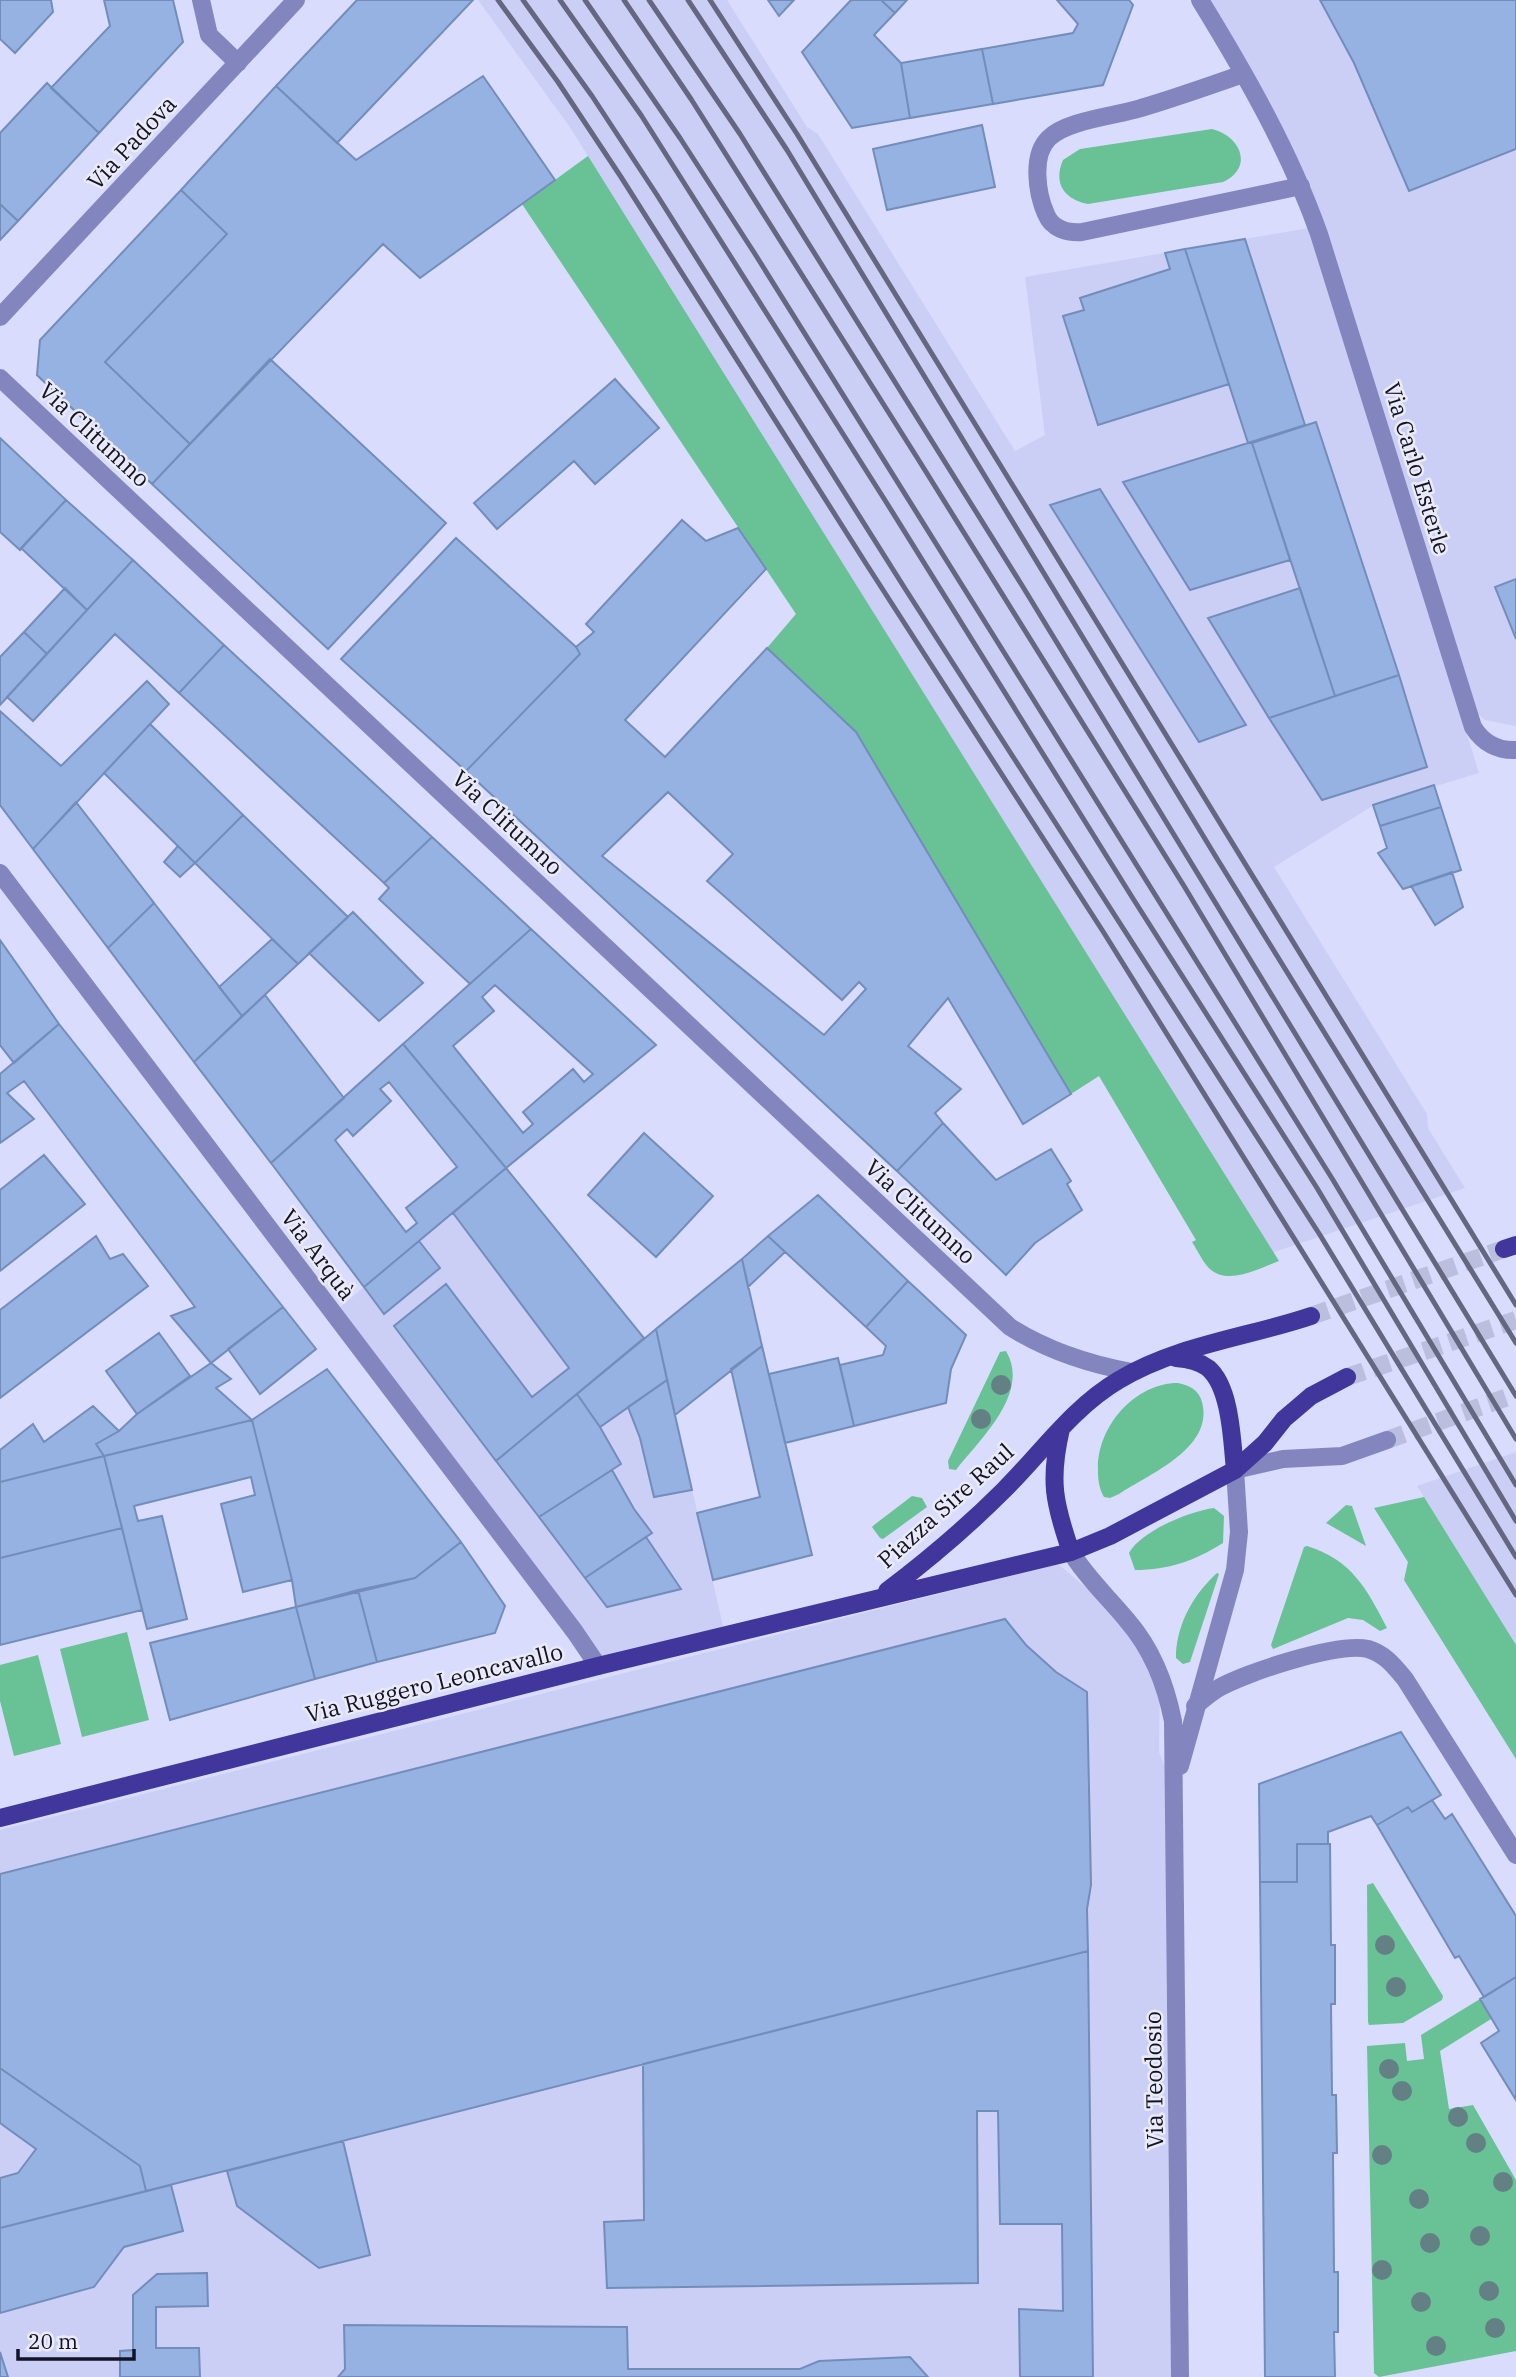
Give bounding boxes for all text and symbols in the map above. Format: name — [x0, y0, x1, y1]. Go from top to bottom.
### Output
street label: Via Padova — [80, 89, 182, 195]
street label: Via Clitumno — [33, 375, 157, 493]
street label: Via Carlo Esterle — [1378, 378, 1458, 558]
street label: Via Clitumno — [446, 763, 570, 881]
street label: Via Clitumno — [859, 1152, 983, 1270]
street label: Via Arquà — [275, 1202, 363, 1306]
street label: Piazza Sire Raul — [871, 1436, 1019, 1574]
street label: Via Ruggero Leoncavallo — [302, 1635, 566, 1729]
street label: Via Teodosio — [1137, 2011, 1169, 2149]
scale bar — [18, 2318, 133, 2362]
text: 20 m — [28, 2327, 78, 2355]

